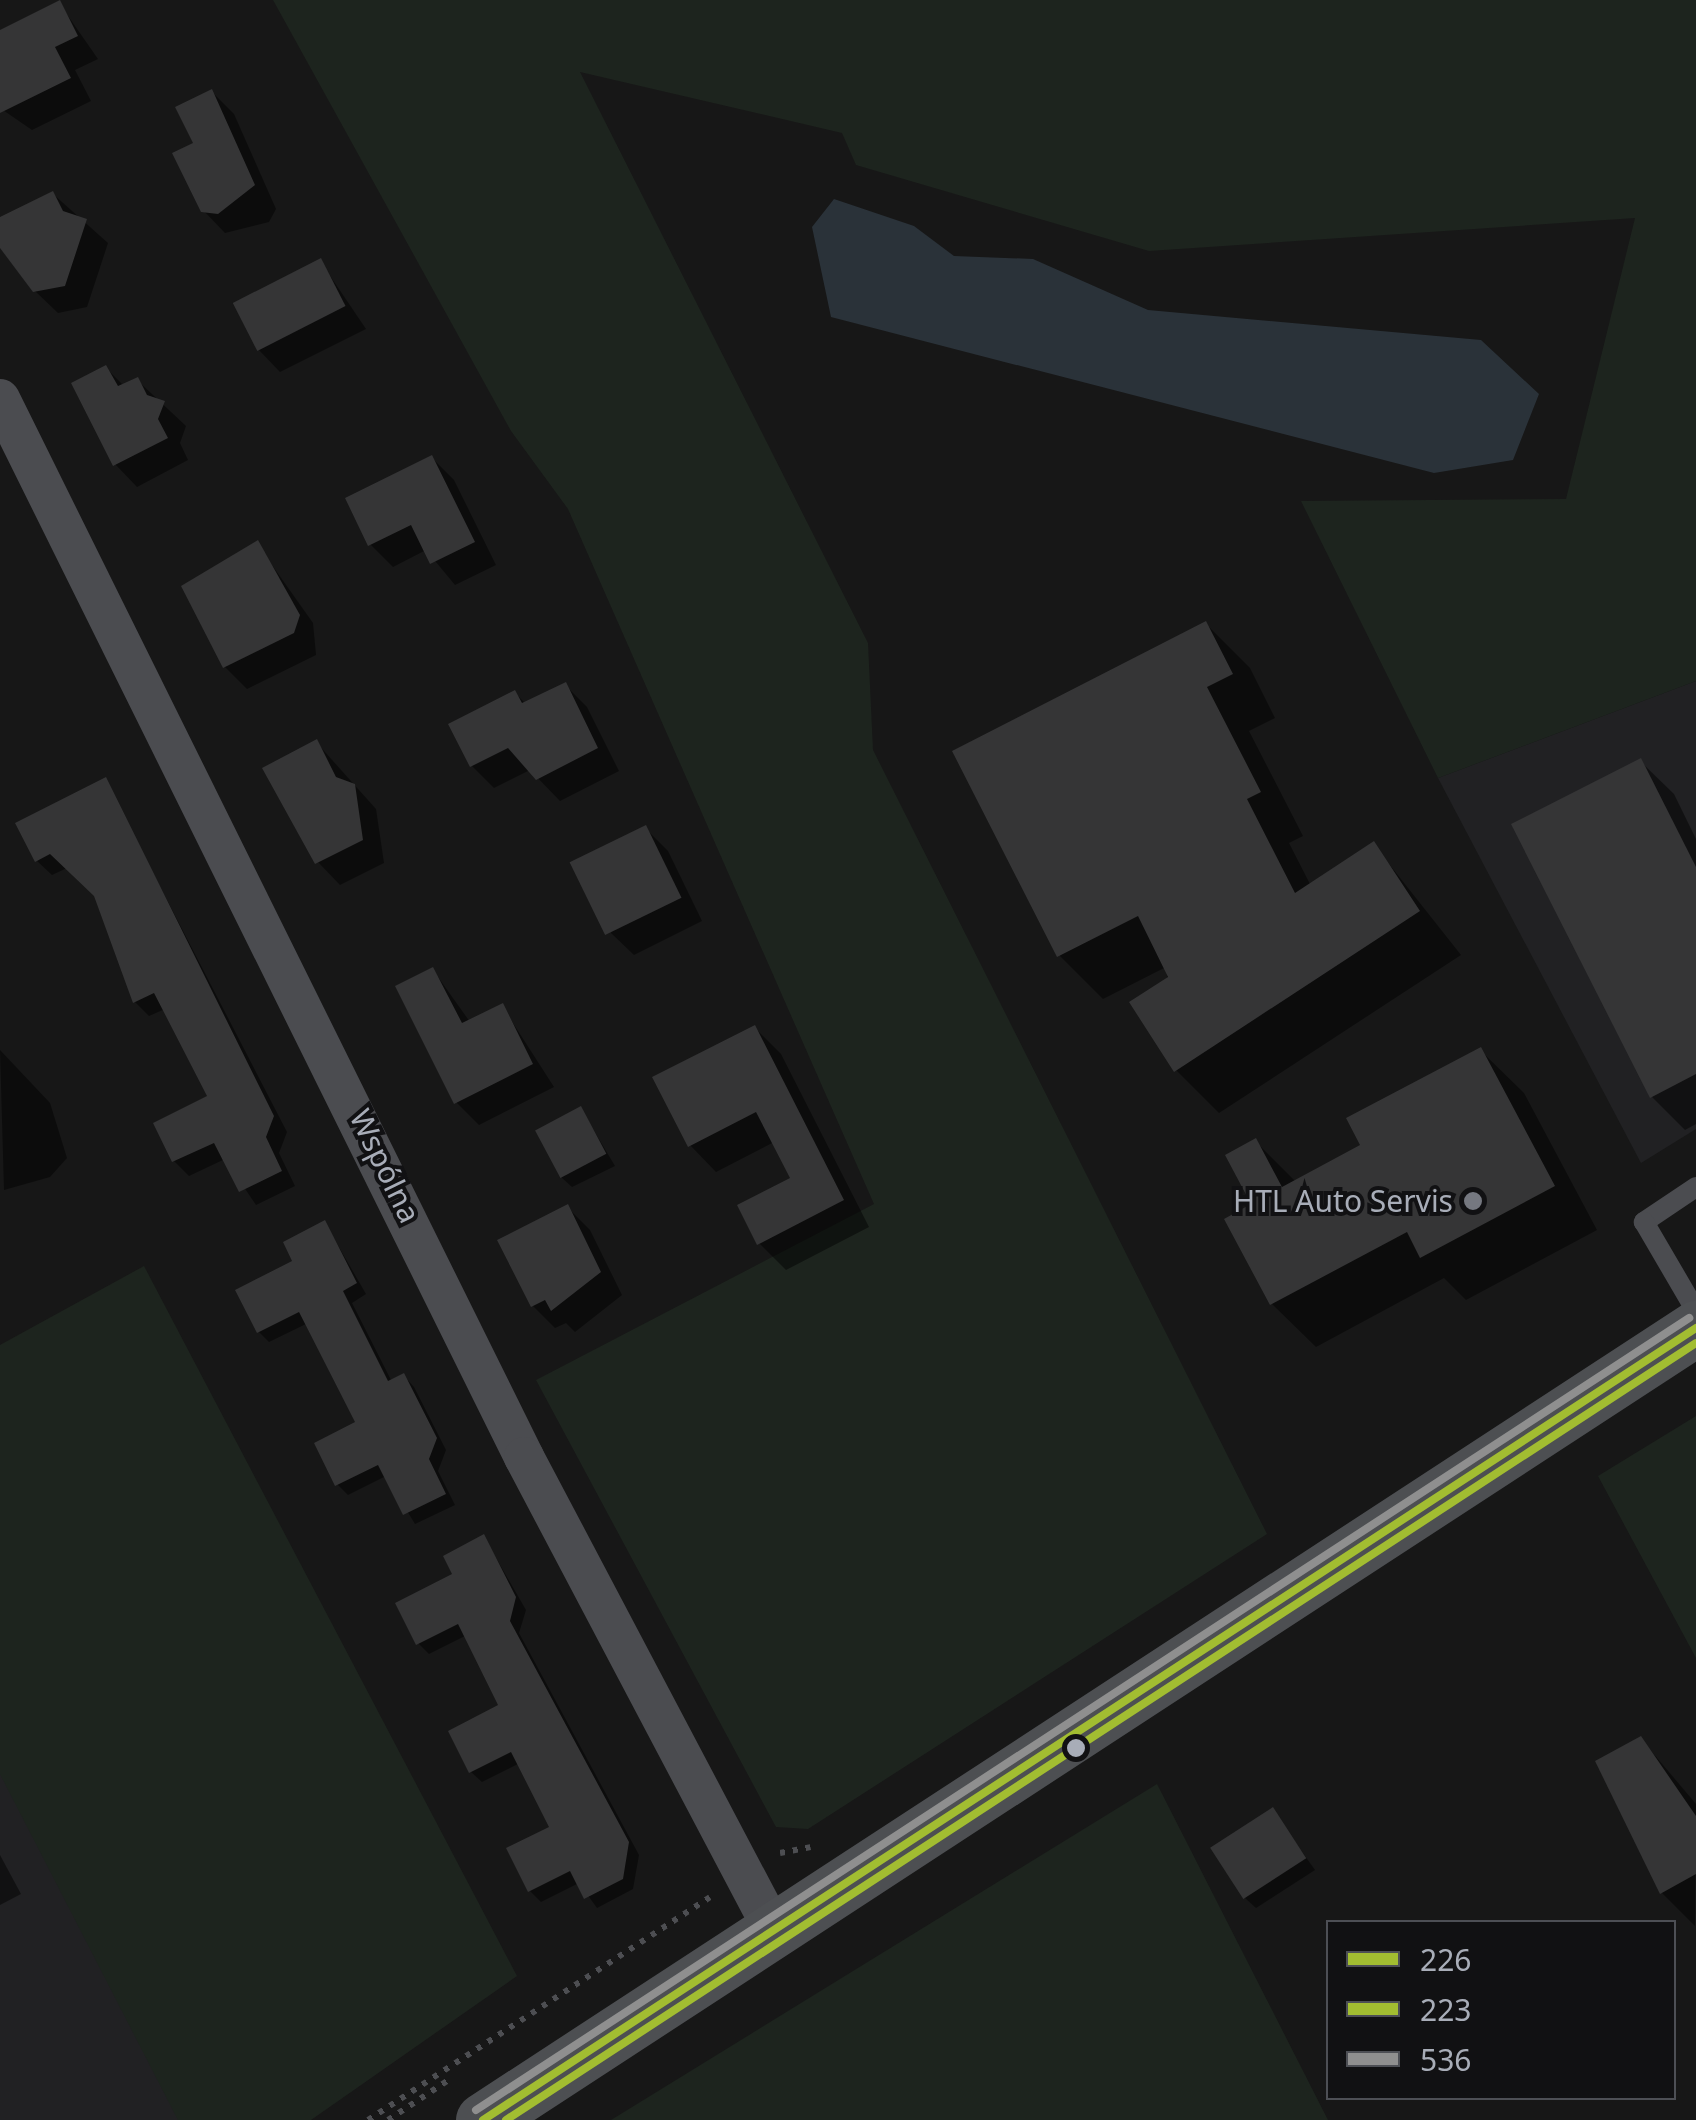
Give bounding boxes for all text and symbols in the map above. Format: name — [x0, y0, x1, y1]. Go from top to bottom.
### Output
street label: Wspólna — [342, 1103, 428, 1229]
place label: HTL Auto Servis — [1233, 1183, 1453, 1219]
marker: HTL Auto Servis — [1462, 1190, 1484, 1212]
unlabelled marker — [1066, 1738, 1086, 1758]
legend — [1326, 1920, 1676, 2100]
text: 226 — [1420, 1939, 1471, 1980]
text: 223 — [1420, 1989, 1471, 2030]
text: 536 — [1420, 2039, 1471, 2080]

